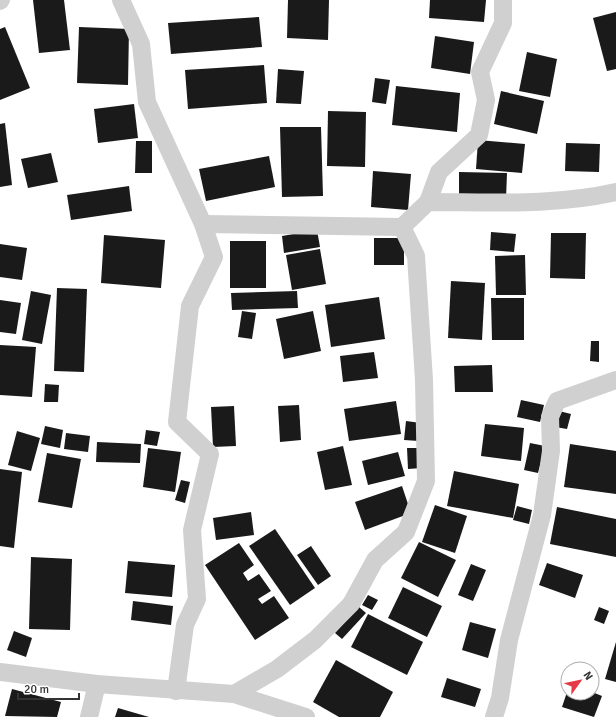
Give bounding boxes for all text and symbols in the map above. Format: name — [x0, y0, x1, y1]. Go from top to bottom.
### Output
north arrow — [560, 661, 600, 701]
text: N — [580, 669, 596, 683]
scale bar — [18, 675, 79, 701]
text: 20 m — [24, 682, 49, 697]

